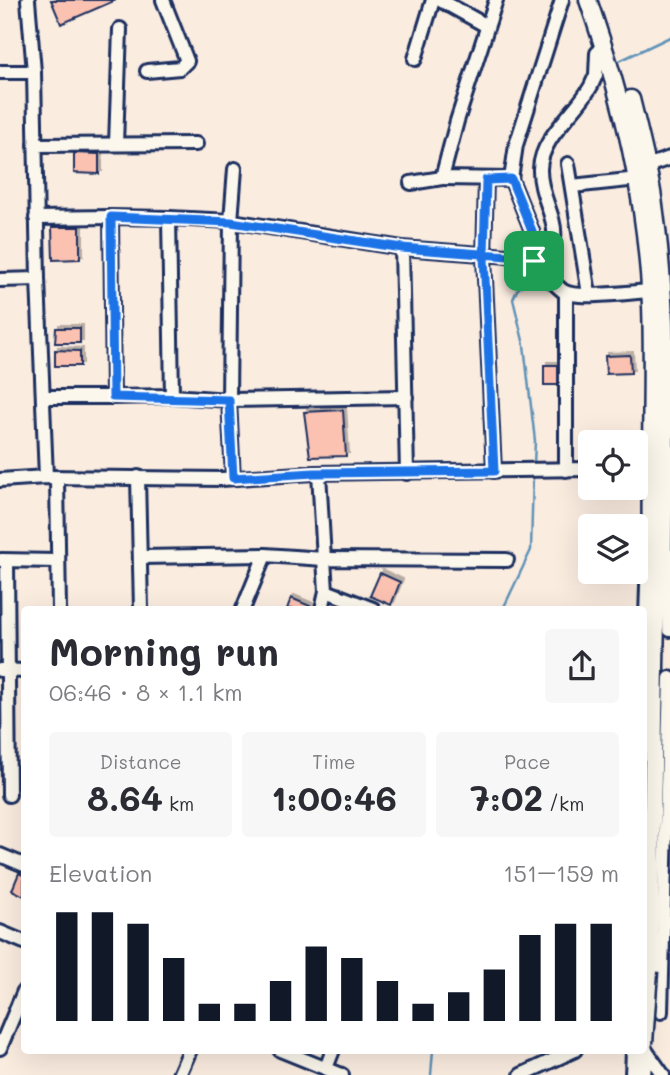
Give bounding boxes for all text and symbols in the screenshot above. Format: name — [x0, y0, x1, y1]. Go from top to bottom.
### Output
pin — [504, 231, 564, 291]
icon: arrive — [515, 242, 553, 280]
map controls — [578, 430, 648, 584]
button: locate — [578, 430, 648, 500]
button: layers — [578, 514, 648, 584]
text: Morning run — [49, 626, 279, 676]
button: share — [545, 629, 619, 703]
text: 06:46 · 8 × 1.1 km — [49, 677, 243, 707]
text: Distance — [100, 749, 182, 774]
text: Time — [312, 749, 356, 774]
text: Pace — [504, 749, 551, 774]
text: 8.64 — [87, 774, 163, 820]
text: 1:00:46 — [271, 774, 397, 820]
text: 7:02 — [470, 774, 543, 820]
text: km — [163, 791, 194, 816]
text: /km — [543, 791, 584, 816]
text: Elevation — [49, 858, 152, 888]
text: 151–159 m — [503, 858, 619, 888]

